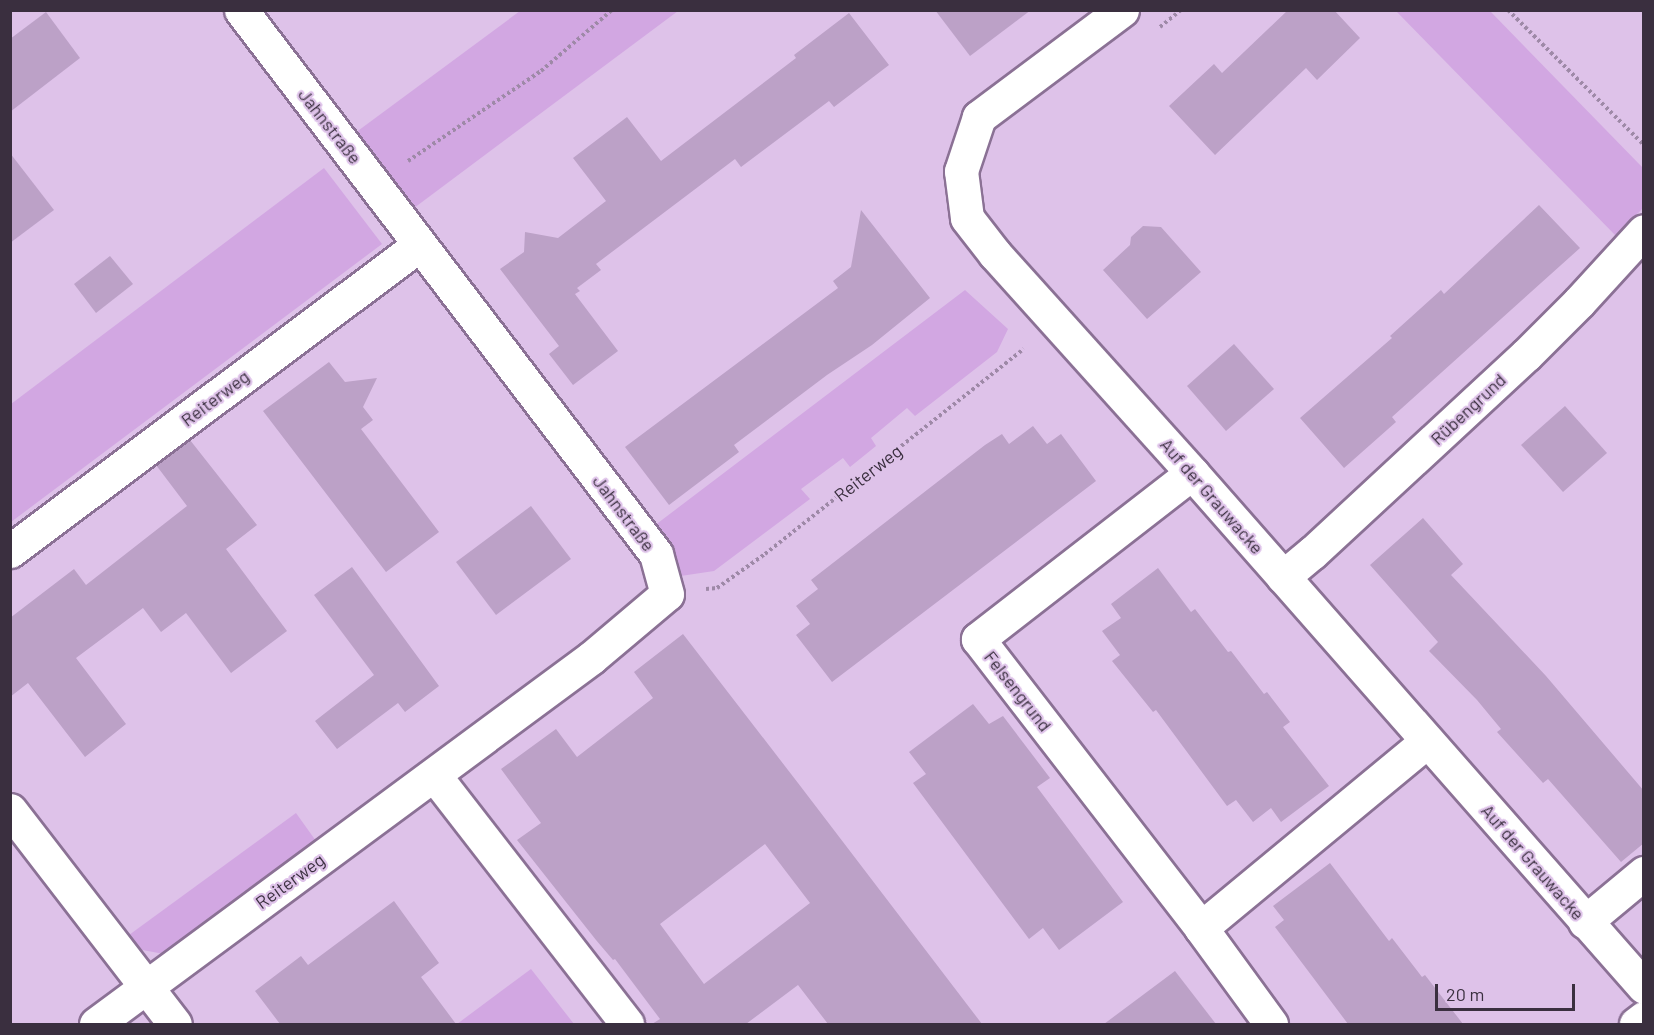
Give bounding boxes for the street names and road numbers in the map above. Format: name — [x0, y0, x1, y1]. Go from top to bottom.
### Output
street label: Jahnstraße — [294, 84, 366, 168]
street label: Reiterweg — [177, 365, 253, 431]
street label: Rübengrund — [1426, 369, 1510, 449]
street label: Auf der Grauwacke — [1156, 434, 1268, 558]
street label: Reiterweg — [830, 440, 906, 506]
street label: Jahnstraße — [588, 471, 660, 555]
street label: Felsengrund — [980, 646, 1056, 736]
street label: Auf der Grauwacke — [1477, 800, 1589, 924]
street label: Reiterweg — [251, 849, 329, 913]

